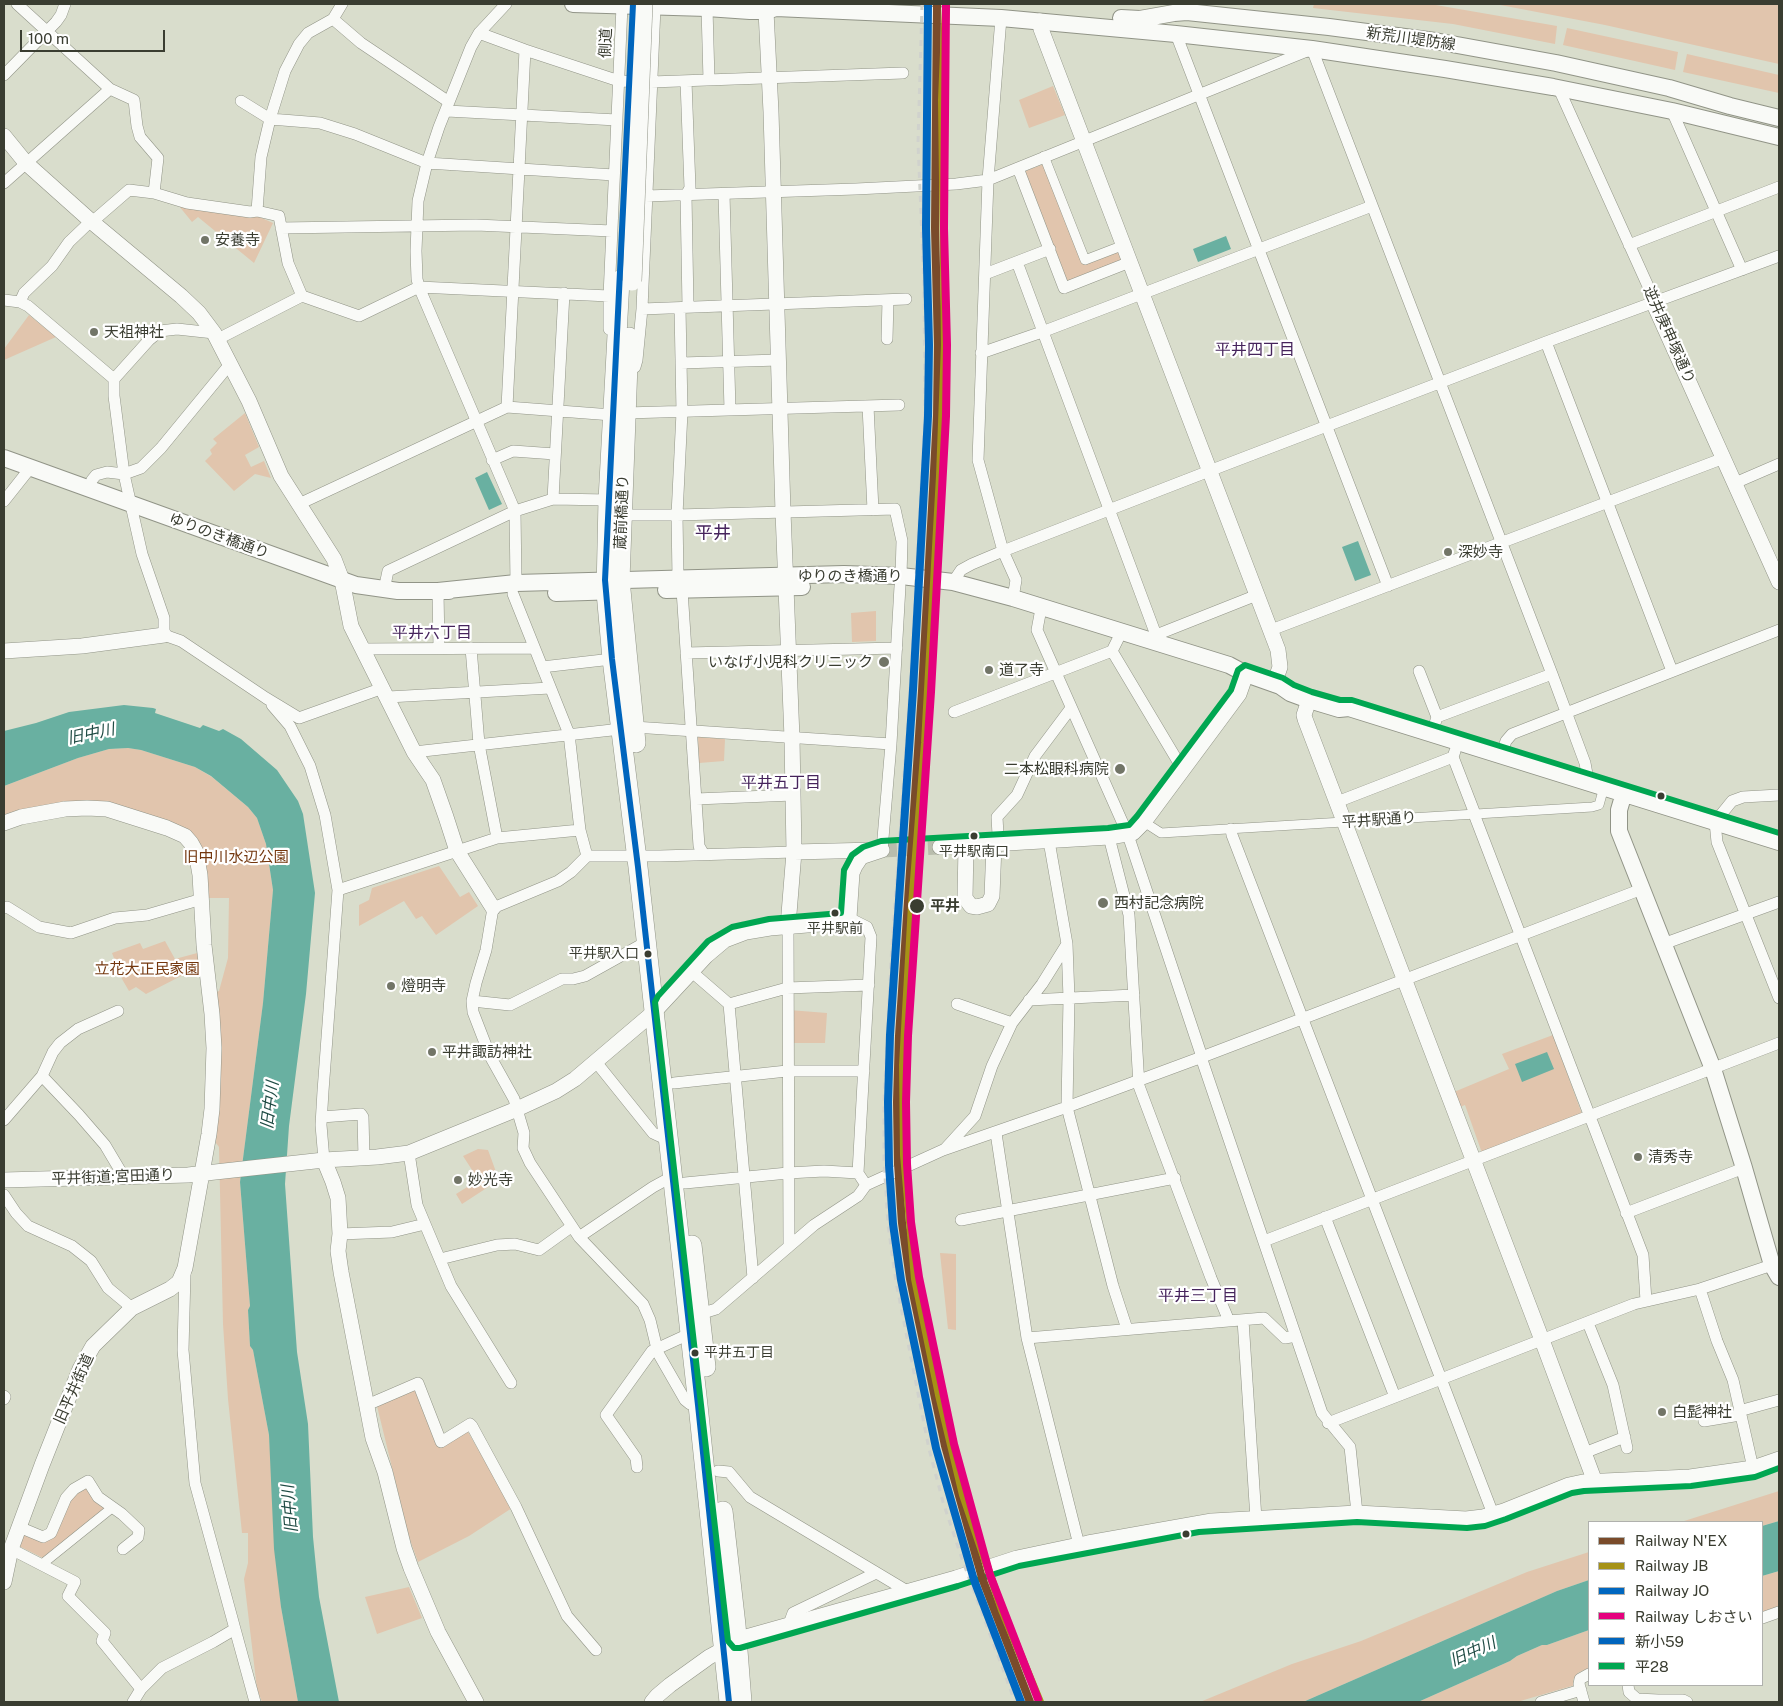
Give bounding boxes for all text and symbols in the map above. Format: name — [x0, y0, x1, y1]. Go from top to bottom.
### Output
scale bar — [22, 20, 168, 52]
street label: 新荒川堤防線 — [1365, 24, 1457, 54]
street label: 側道 — [596, 28, 616, 58]
text: 100 m — [28, 30, 69, 47]
place label: 安養寺 — [215, 231, 260, 249]
marker: 安養寺 — [199, 234, 211, 246]
street label: 逆井庚申塚通り — [1639, 283, 1699, 387]
place label: 天祖神社 — [104, 323, 164, 341]
marker: 天祖神社 — [88, 326, 100, 338]
district label: 平井四丁目 — [1215, 340, 1295, 360]
street label: 蔵前橋通り — [612, 474, 632, 550]
street label: ゆりのき橋通り — [167, 510, 271, 562]
district label: 平井 — [695, 522, 731, 544]
place label: 深妙寺 — [1458, 543, 1503, 561]
marker: 深妙寺 — [1442, 546, 1454, 558]
street label: ゆりのき橋通り — [798, 567, 902, 585]
district label: 平井六丁目 — [392, 623, 472, 643]
place label: いなげ小児科クリニック — [708, 653, 873, 671]
marker: いなげ小児科クリニック — [877, 655, 891, 669]
place label: 道了寺 — [999, 661, 1044, 679]
marker: 道了寺 — [983, 664, 995, 676]
water label: 旧中川 — [66, 720, 116, 748]
place label: 二本松眼科病院 — [1004, 760, 1109, 778]
marker: 二本松眼科病院 — [1113, 762, 1127, 776]
district label: 平井五丁目 — [741, 773, 821, 793]
unlabelled marker — [1656, 791, 1666, 801]
street label: 平井駅通り — [1341, 808, 1417, 832]
marker: 平井駅南口 — [969, 831, 979, 841]
place label: 平井駅南口 — [939, 844, 1009, 860]
park label: 旧中川水辺公園 — [184, 848, 288, 866]
place label: 西村記念病院 — [1114, 894, 1204, 912]
marker: 西村記念病院 — [1096, 896, 1110, 910]
marker: 平井 — [908, 897, 926, 915]
place label: 平井 — [930, 897, 960, 915]
marker: 平井駅前 — [830, 908, 840, 918]
place label: 平井駅前 — [807, 921, 863, 937]
place label: 平井駅入口 — [569, 946, 639, 962]
marker: 平井駅入口 — [643, 949, 653, 959]
park label: 立花大正民家園 — [95, 960, 199, 978]
place label: 燈明寺 — [401, 977, 446, 995]
marker: 燈明寺 — [385, 980, 397, 992]
place label: 平井諏訪神社 — [442, 1043, 532, 1061]
marker: 平井諏訪神社 — [426, 1046, 438, 1058]
water label: 旧中川 — [258, 1080, 282, 1130]
place label: 清秀寺 — [1648, 1148, 1693, 1166]
marker: 清秀寺 — [1632, 1151, 1644, 1163]
street label: 平井街道;宮田通り — [51, 1166, 175, 1188]
place label: 妙光寺 — [468, 1171, 513, 1189]
marker: 妙光寺 — [452, 1174, 464, 1186]
district label: 平井三丁目 — [1158, 1286, 1238, 1306]
place label: 平井五丁目 — [704, 1345, 774, 1361]
marker: 平井五丁目 — [690, 1348, 700, 1358]
street label: 旧平井街道 — [51, 1351, 97, 1427]
place label: 白髭神社 — [1672, 1403, 1732, 1421]
marker: 白髭神社 — [1656, 1406, 1668, 1418]
water label: 旧中川 — [278, 1484, 302, 1534]
legend — [1588, 1521, 1763, 1686]
unlabelled marker — [1181, 1529, 1191, 1539]
text: Railway N'EX — [1635, 1532, 1728, 1549]
text: Railway JB — [1635, 1557, 1708, 1574]
text: Railway JO — [1635, 1582, 1709, 1599]
text: Railway しおさい — [1635, 1608, 1753, 1625]
water label: 旧中川 — [1447, 1633, 1499, 1671]
text: 新小59 — [1635, 1633, 1684, 1650]
text: 平28 — [1635, 1658, 1669, 1675]

